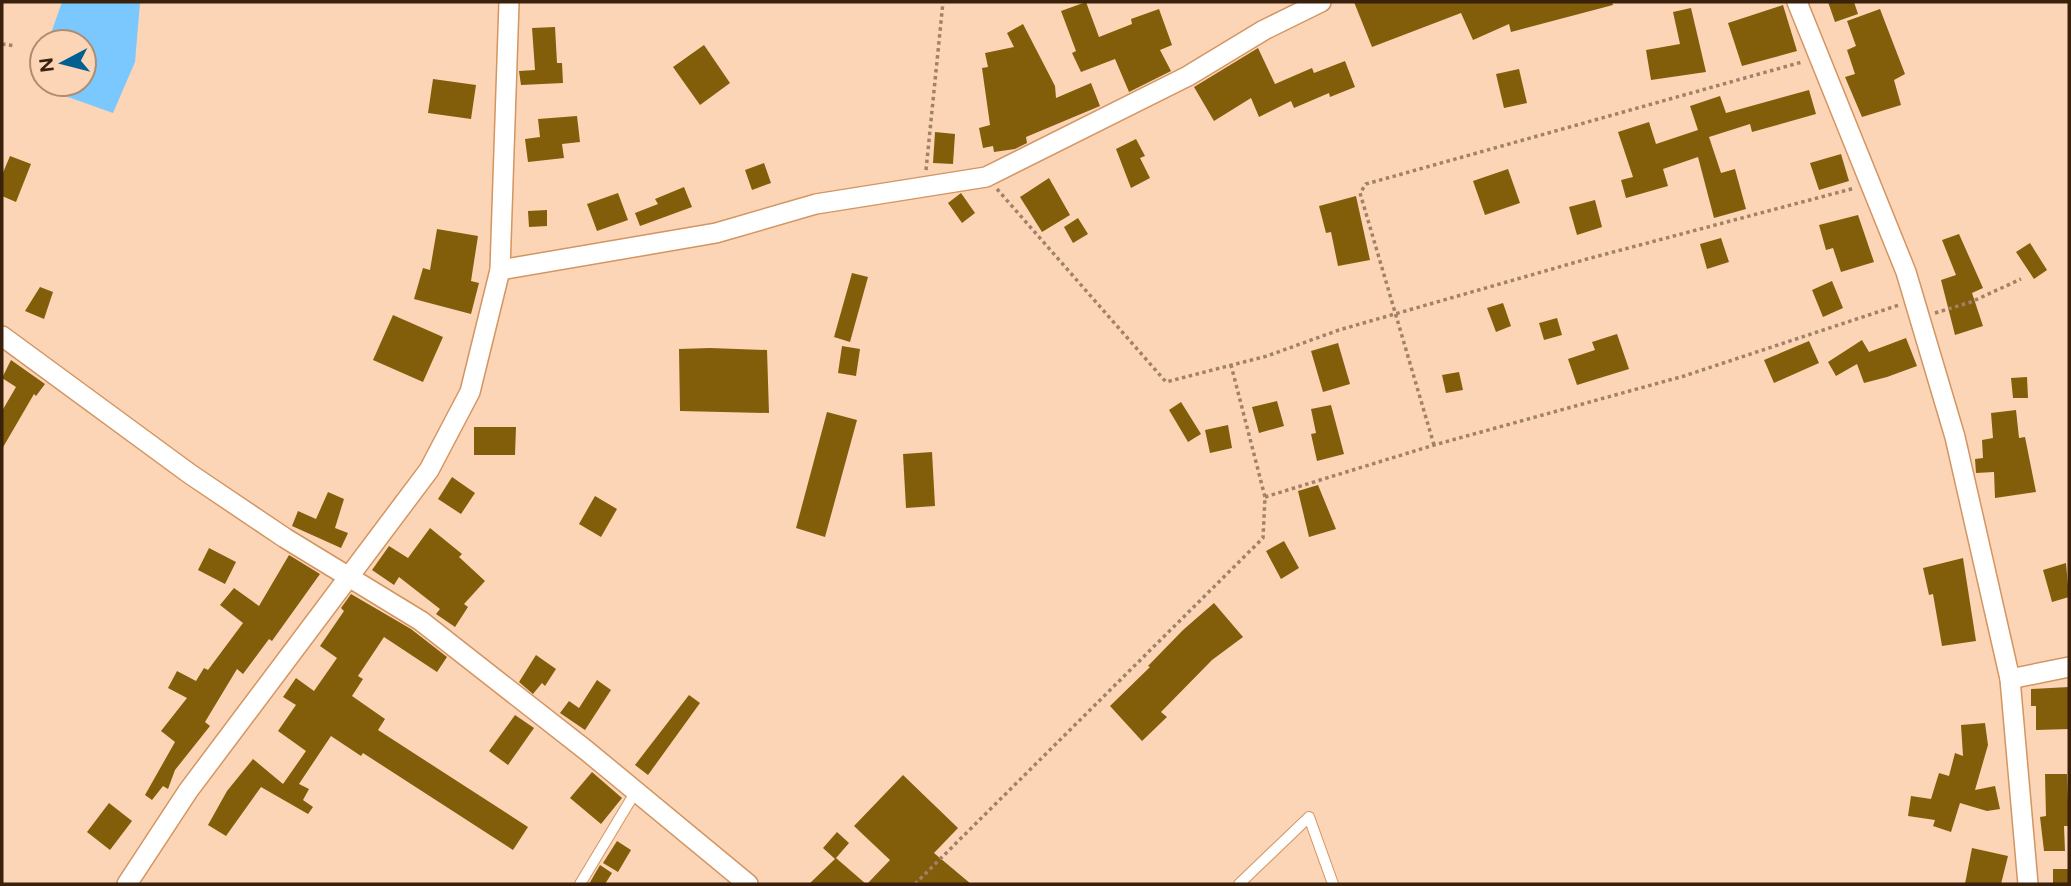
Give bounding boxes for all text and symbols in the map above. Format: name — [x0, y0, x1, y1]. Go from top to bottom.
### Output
north arrow — [28, 28, 98, 98]
text: N — [34, 56, 59, 74]

